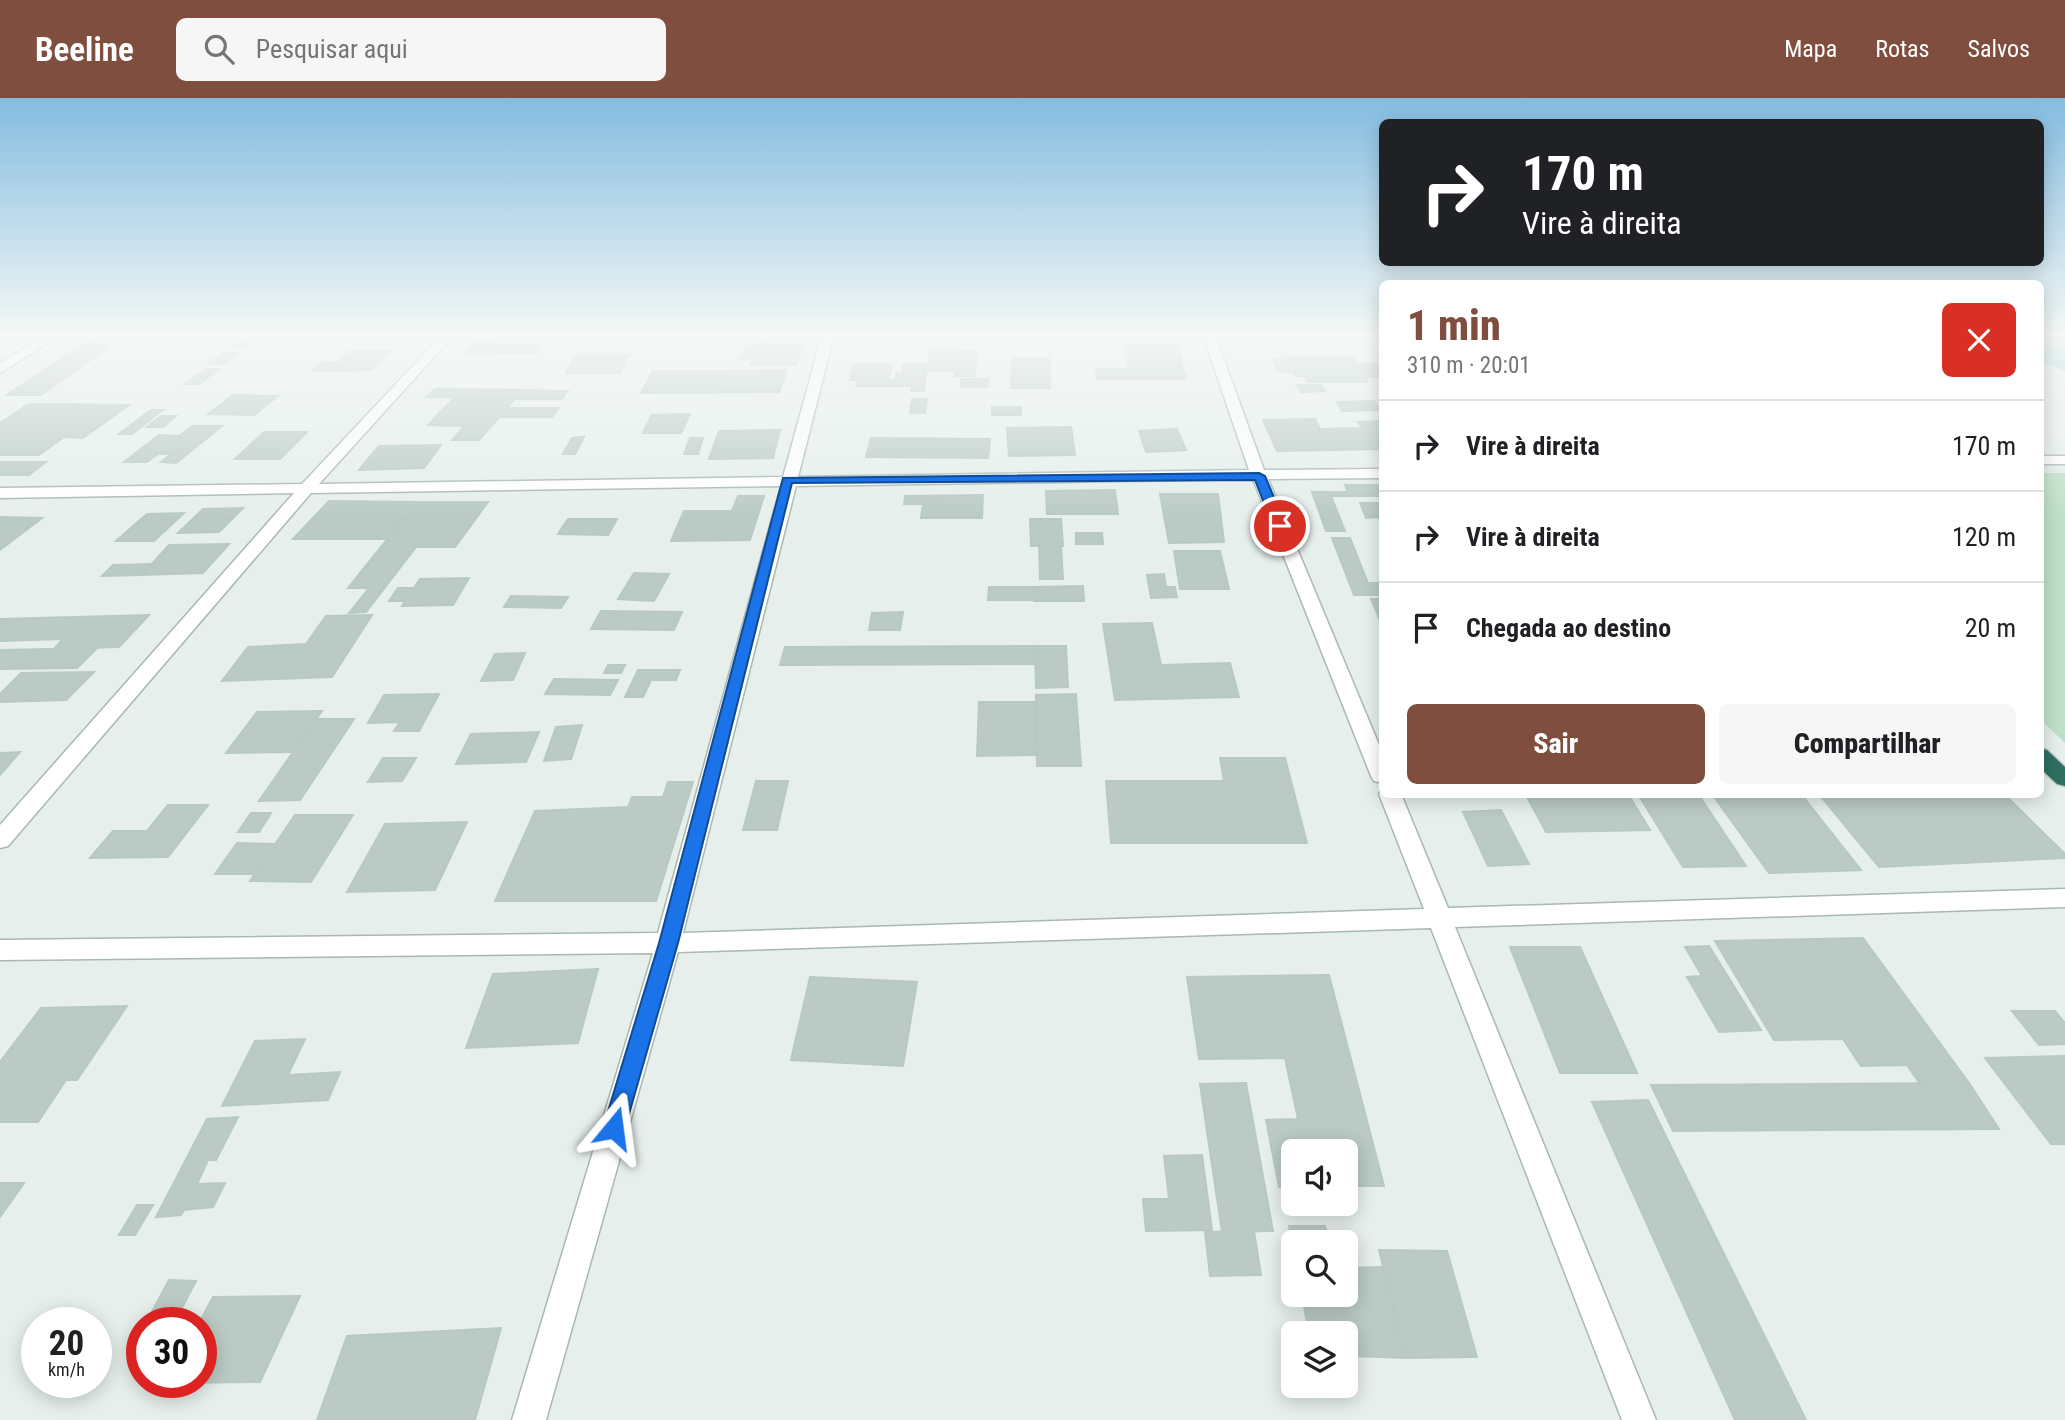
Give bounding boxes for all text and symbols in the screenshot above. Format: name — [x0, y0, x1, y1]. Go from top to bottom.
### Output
search box — [176, 18, 666, 81]
text: Beeline — [35, 30, 134, 69]
icon: search — [200, 30, 238, 68]
text: Pesquisar aqui — [256, 34, 408, 64]
text: Mapa — [1784, 35, 1837, 63]
text: Rotas — [1875, 35, 1929, 63]
text: Salvos — [1967, 35, 2030, 63]
text: 170 m — [1522, 145, 1644, 202]
icon: right — [1407, 147, 1498, 238]
text: Vire à direita — [1522, 204, 1682, 242]
text: 1 min — [1407, 301, 1501, 350]
button: close — [1942, 303, 2016, 377]
text: 310 m · 20:01 — [1407, 352, 1531, 379]
icon: right — [1407, 427, 1445, 465]
text: Vire à direita — [1466, 431, 1600, 461]
text: 170 m — [1952, 431, 2016, 461]
pin — [1250, 496, 1310, 556]
icon: arrive — [1261, 507, 1299, 545]
icon: right — [1407, 518, 1445, 556]
text: Vire à direita — [1466, 522, 1600, 552]
text: 120 m — [1952, 522, 2016, 552]
icon: arrive — [1407, 609, 1445, 647]
text: Chegada ao destino — [1466, 613, 1671, 643]
text: 20 m — [1965, 613, 2016, 643]
button: Sair — [1407, 704, 1705, 784]
button: Compartilhar — [1719, 704, 2016, 784]
position arrow — [577, 1091, 651, 1165]
map controls — [1281, 1139, 1358, 1398]
button: sound — [1281, 1139, 1358, 1216]
button: search — [1281, 1230, 1358, 1307]
speed limit sign: 30 — [126, 1307, 217, 1398]
button: layers — [1281, 1321, 1358, 1398]
text: 20 — [49, 1323, 84, 1364]
text: km/h — [48, 1359, 85, 1380]

